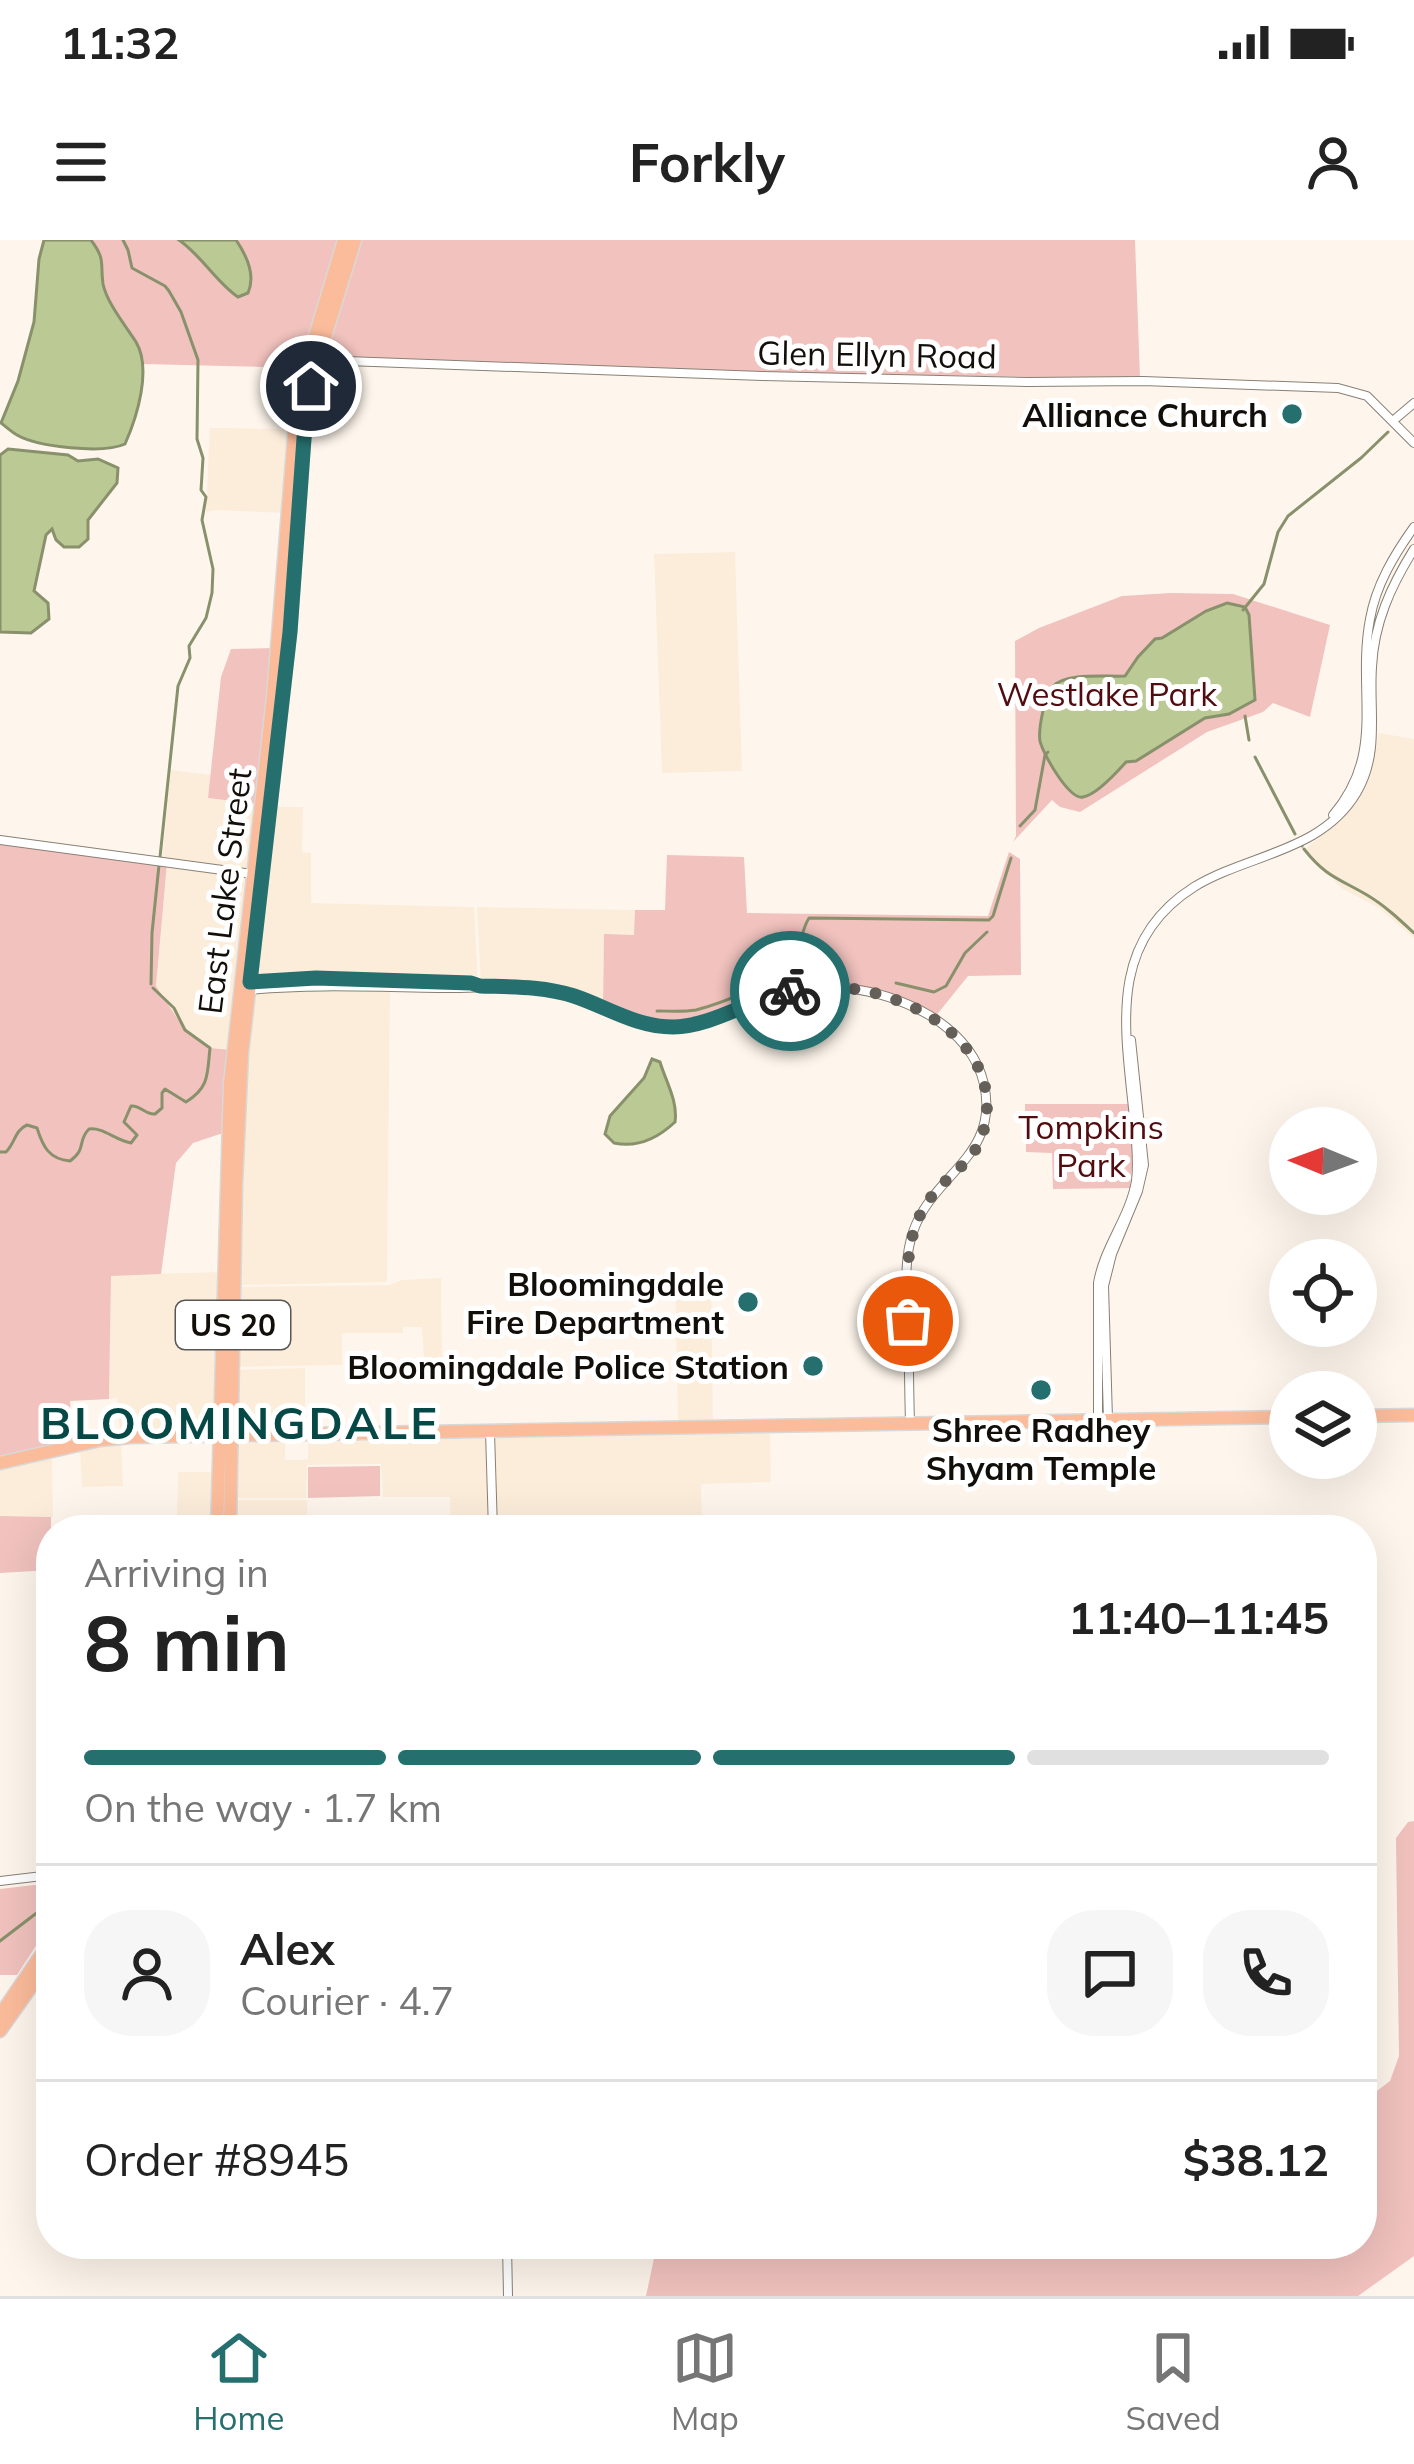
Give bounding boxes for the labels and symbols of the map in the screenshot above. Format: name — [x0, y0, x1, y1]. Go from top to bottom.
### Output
street label: Glen Ellyn Road — [757, 331, 997, 377]
pin — [260, 335, 362, 437]
place label: Alliance Church — [1022, 394, 1268, 435]
marker: Alliance Church — [1279, 401, 1305, 427]
park label: Westlake Park — [997, 673, 1218, 714]
street label: East Lake Street — [189, 766, 259, 1016]
courier — [730, 931, 850, 1051]
park label: Tompkins Park — [1018, 1106, 1164, 1185]
north arrow — [1269, 1107, 1377, 1215]
place label: Bloomingdale Fire Department — [466, 1263, 724, 1342]
pin — [857, 1270, 959, 1372]
marker: Bloomingdale Fire Department — [735, 1289, 761, 1315]
road number: US 20 — [176, 1301, 290, 1349]
place label: Bloomingdale Police Station — [347, 1346, 789, 1387]
marker: Bloomingdale Police Station — [800, 1353, 826, 1379]
marker: Shree Radhey Shyam Temple — [1028, 1377, 1054, 1403]
district label: BLOOMINGDALE — [40, 1394, 440, 1450]
place label: Shree Radhey Shyam Temple — [926, 1409, 1156, 1488]

